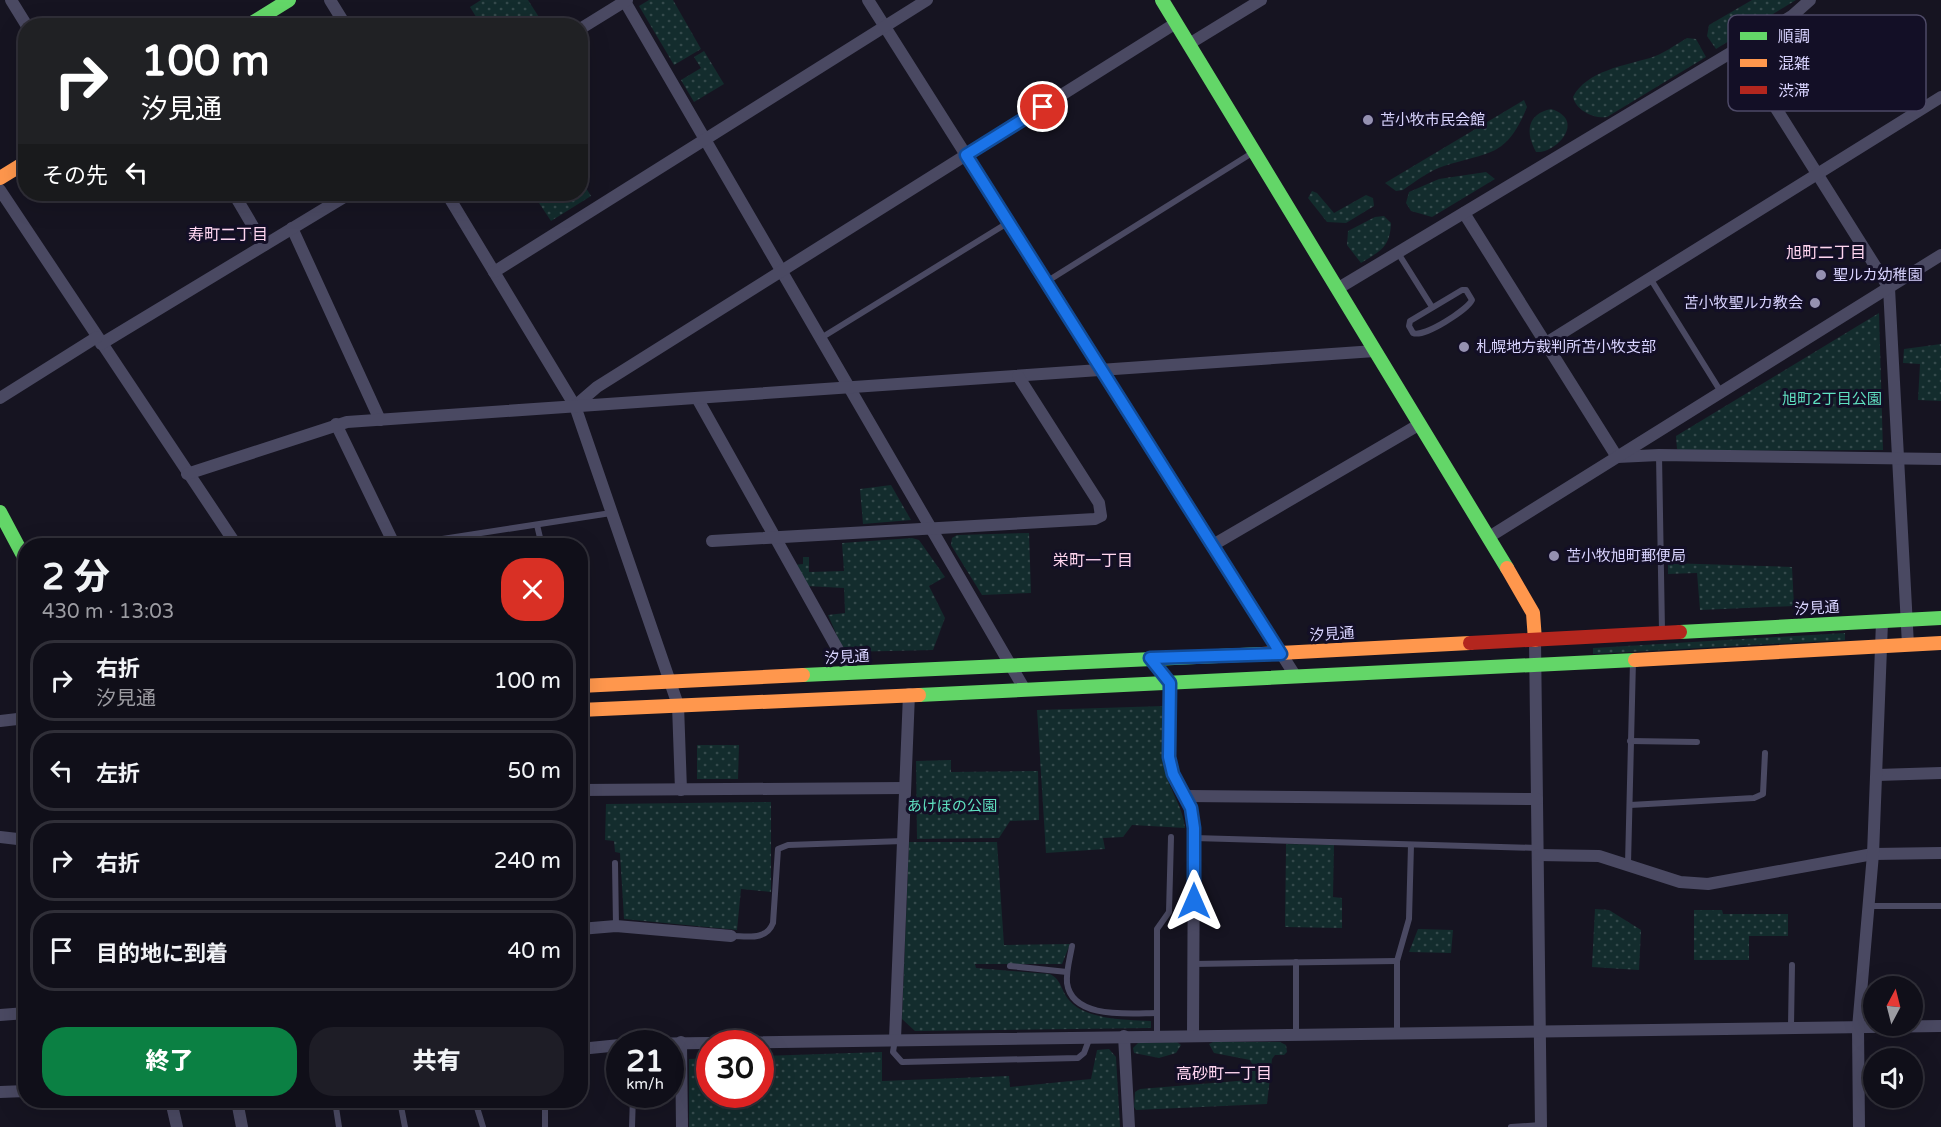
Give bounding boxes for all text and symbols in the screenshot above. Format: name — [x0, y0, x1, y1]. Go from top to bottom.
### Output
legend — [1728, 15, 1926, 111]
text: 順調 — [1778, 27, 1810, 47]
text: 100 m — [141, 36, 270, 87]
icon: right — [42, 42, 120, 120]
text: 混雑 — [1778, 54, 1810, 74]
pin — [1017, 81, 1068, 132]
text: 渋滞 — [1778, 81, 1810, 101]
icon: arrive — [1026, 90, 1059, 123]
text: 汐見通 — [141, 93, 222, 126]
place label: 苫小牧市民会館 — [1380, 111, 1485, 129]
marker: 苫小牧市民会館 — [1361, 113, 1375, 127]
icon: left — [120, 156, 153, 189]
text: その先 — [42, 163, 108, 189]
district label: 寿町二丁目 — [188, 225, 268, 245]
district label: 旭町二丁目 — [1786, 243, 1866, 263]
place label: 聖ルカ幼稚園 — [1833, 266, 1923, 284]
marker: 聖ルカ幼稚園 — [1814, 268, 1828, 282]
place label: 苫小牧聖ルカ教会 — [1683, 294, 1803, 312]
marker: 苫小牧聖ルカ教会 — [1808, 296, 1822, 310]
place label: 札幌地方裁判所苫小牧支部 — [1476, 338, 1656, 356]
marker: 札幌地方裁判所苫小牧支部 — [1457, 340, 1471, 354]
park label: 旭町2丁目公園 — [1782, 390, 1882, 408]
place label: 苫小牧旭町郵便局 — [1566, 547, 1686, 565]
marker: 苫小牧旭町郵便局 — [1547, 549, 1561, 563]
district label: 栄町一丁目 — [1053, 551, 1133, 571]
text: 2 分 — [42, 556, 110, 599]
button: close — [501, 558, 564, 621]
street label: 汐見通 — [1794, 598, 1840, 618]
text: 430 m · 13:03 — [42, 600, 174, 624]
street label: 汐見通 — [1309, 624, 1355, 644]
street label: 汐見通 — [824, 647, 870, 667]
text: 右折 — [96, 656, 140, 682]
icon: right — [45, 664, 78, 697]
text: 100 m — [494, 668, 561, 694]
text: 汐見通 — [96, 687, 156, 711]
icon: left — [45, 754, 78, 787]
text: 50 m — [507, 758, 561, 784]
text: 左折 — [96, 761, 140, 787]
park label: あけぼの公園 — [907, 797, 997, 815]
icon: right — [45, 844, 78, 877]
text: 240 m — [494, 848, 561, 874]
text: 右折 — [96, 851, 140, 877]
position arrow — [1162, 869, 1226, 933]
icon: arrive — [45, 934, 78, 967]
text: 40 m — [507, 938, 561, 964]
text: 目的地に到着 — [96, 941, 228, 967]
north arrow — [1863, 976, 1923, 1036]
map controls — [1863, 976, 1923, 1108]
button: 終了 — [42, 1027, 297, 1096]
button: 共有 — [309, 1027, 564, 1096]
speed limit sign: 30 — [696, 1030, 774, 1108]
text: 21 — [626, 1043, 664, 1080]
button: sound — [1863, 1048, 1923, 1108]
district label: 高砂町一丁目 — [1176, 1064, 1272, 1084]
text: km/h — [626, 1075, 664, 1093]

